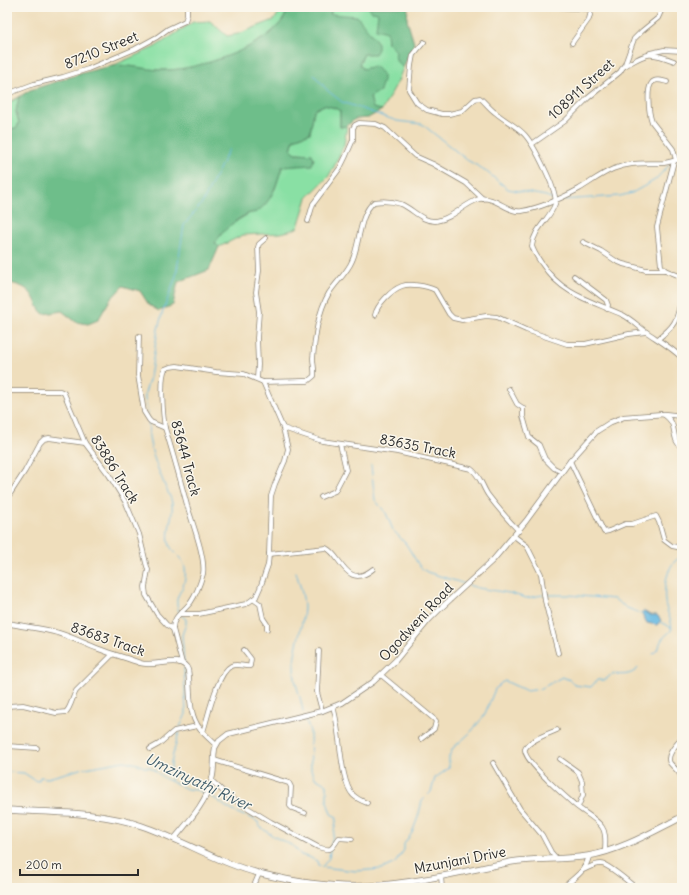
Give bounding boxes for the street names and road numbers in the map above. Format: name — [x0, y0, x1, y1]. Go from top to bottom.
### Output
street label: 87210 Street — [61, 27, 141, 73]
street label: 108911 Street — [544, 54, 618, 123]
street label: 83644 Track — [167, 418, 205, 498]
street label: 83635 Track — [378, 430, 458, 462]
street label: 83886 Track — [87, 431, 143, 507]
street label: Ogodweni Road — [375, 579, 457, 665]
street label: 83683 Track — [68, 618, 148, 660]
street label: Mzunjani Drive — [413, 842, 507, 878]

